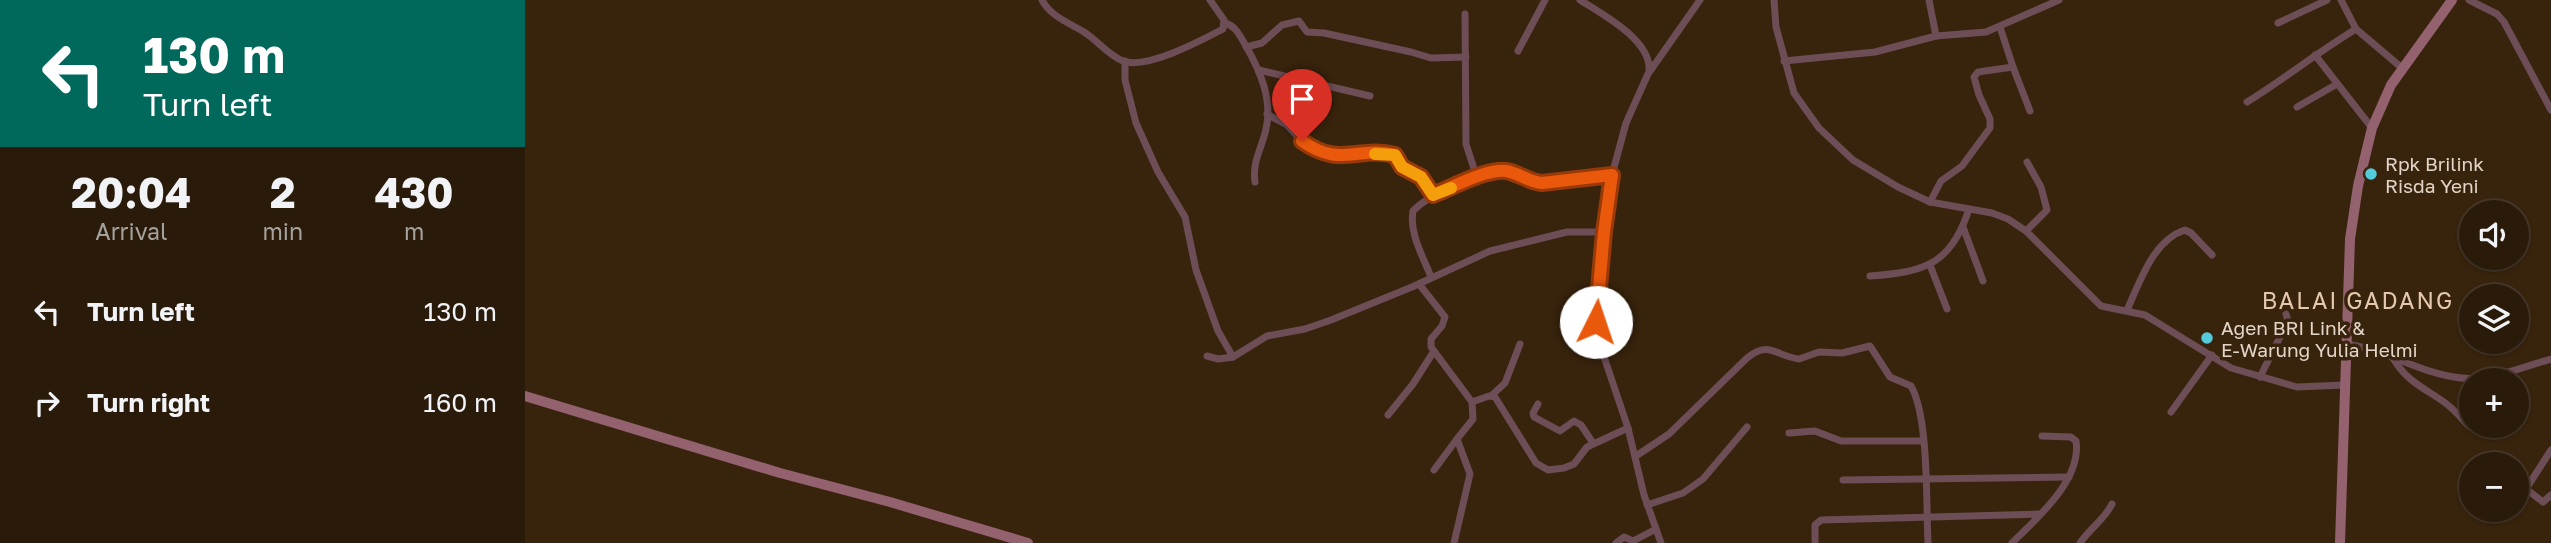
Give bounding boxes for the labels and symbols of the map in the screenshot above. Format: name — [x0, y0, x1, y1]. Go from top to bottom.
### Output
pin — [1272, 69, 1332, 141]
place label: Rpk Brilink Risda Yeni — [2385, 152, 2484, 197]
marker: Rpk Brilink Risda Yeni — [2363, 166, 2379, 182]
position arrow — [1559, 285, 1633, 359]
district label: BALAI GADANG — [2262, 286, 2454, 314]
place label: Agen BRI Link & E-Warung Yulia Helmi — [2221, 316, 2418, 361]
marker: Agen BRI Link & E-Warung Yulia Helmi — [2199, 330, 2215, 346]

